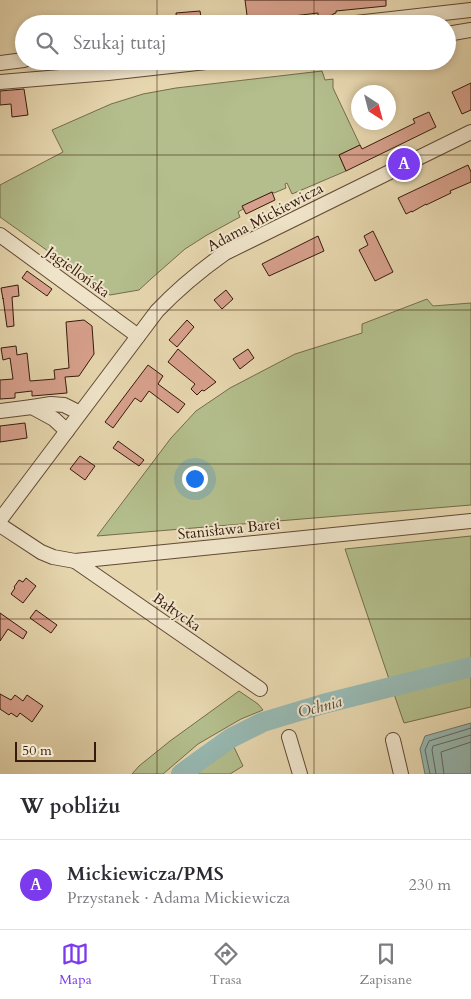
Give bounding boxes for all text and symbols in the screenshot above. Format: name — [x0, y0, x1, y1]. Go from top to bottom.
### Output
search box — [15, 15, 456, 70]
icon: search — [33, 29, 61, 57]
text: Szukaj tutaj — [73, 30, 166, 56]
north arrow — [351, 85, 396, 130]
pin: A — [388, 145, 420, 183]
street label: Adama Mickiewicza — [203, 178, 327, 256]
street label: Jagiellońska — [40, 241, 115, 302]
your location — [182, 466, 208, 492]
street label: Stanisława Barei — [177, 514, 281, 544]
street label: Bałtycka — [149, 588, 206, 636]
water label: Ochnia — [295, 691, 345, 723]
scale bar — [15, 739, 96, 762]
text: 50 m — [22, 741, 52, 760]
text: W pobliżu — [20, 792, 121, 821]
text: Mickiewicza/PMS — [67, 861, 224, 887]
text: A — [30, 874, 42, 896]
text: 230 m — [409, 874, 451, 896]
text: Przystanek · Adama Mickiewicza — [67, 887, 290, 909]
tab: Mapa — [59, 940, 92, 989]
tab: Trasa — [210, 940, 242, 989]
tab: Zapisane — [360, 940, 412, 989]

